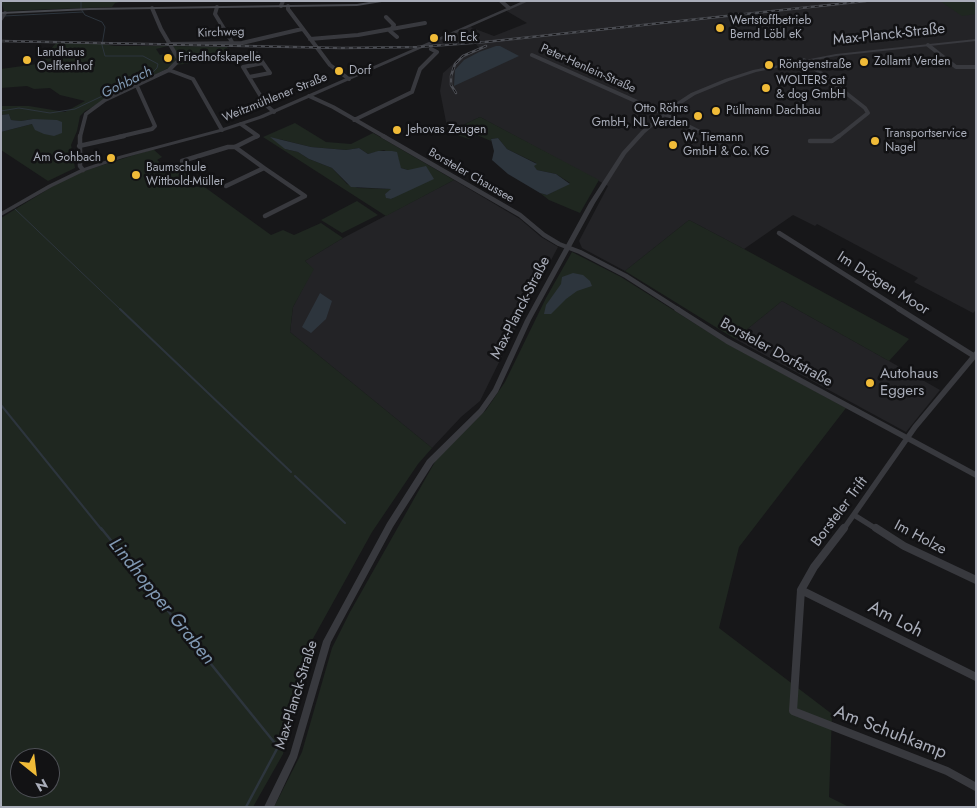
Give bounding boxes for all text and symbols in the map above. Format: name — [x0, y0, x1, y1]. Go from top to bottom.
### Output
place label: Wertstoffbetrieb Bernd Löbl eK — [730, 14, 811, 42]
street label: Max-Planck-Straße — [832, 20, 946, 50]
marker: Wertstoffbetrieb Bernd Löbl eK — [714, 22, 726, 34]
street label: Kirchweg — [197, 25, 245, 41]
place label: Im Eck — [444, 31, 478, 45]
marker: Im Eck — [428, 32, 440, 44]
street label: Peter-Henlein-Straße — [538, 42, 638, 96]
place label: Landhaus Oelfkenhof — [37, 46, 93, 74]
place label: Friedhofskapelle — [178, 51, 261, 65]
marker: Friedhofskapelle — [162, 52, 174, 64]
marker: Landhaus Oelfkenhof — [21, 54, 33, 66]
place label: Zollamt Verden — [874, 55, 950, 69]
marker: Zollamt Verden — [858, 56, 870, 68]
place label: Röntgenstraße — [779, 58, 851, 72]
marker: Röntgenstraße — [763, 59, 775, 71]
water label: Gohbach — [99, 64, 155, 102]
place label: Dorf — [349, 64, 371, 78]
marker: Dorf — [333, 65, 345, 77]
street label: Weitzmühlener Straße — [220, 70, 330, 126]
place label: WOLTERS cat & dog GmbH — [776, 74, 846, 102]
marker: WOLTERS cat & dog GmbH — [760, 82, 772, 94]
place label: Otto Röhrs GmbH, NL Verden — [592, 102, 688, 130]
place label: Püllmann Dachbau — [726, 104, 821, 118]
marker: Püllmann Dachbau — [710, 105, 722, 117]
marker: Otto Röhrs GmbH, NL Verden — [692, 110, 704, 122]
place label: Jehovas Zeugen — [407, 123, 486, 137]
marker: Jehovas Zeugen — [391, 124, 403, 136]
place label: Transportservice Nagel — [885, 127, 967, 155]
place label: W. Tiemann GmbH & Co. KG — [683, 131, 769, 159]
marker: Transportservice Nagel — [869, 135, 881, 147]
marker: W. Tiemann GmbH & Co. KG — [667, 139, 679, 151]
street label: Borsteler Chaussee — [426, 146, 516, 206]
place label: Am Gohbach — [33, 151, 101, 165]
marker: Am Gohbach — [105, 152, 117, 164]
place label: Baumschule Wittbold-Müller — [146, 161, 224, 189]
marker: Baumschule Wittbold-Müller — [130, 169, 142, 181]
street label: Im Drögen Moor — [833, 248, 933, 320]
street label: Max-Planck-Straße — [487, 254, 555, 362]
street label: Borsteler Dorfstraße — [717, 315, 835, 391]
place label: Autohaus Eggers — [880, 365, 938, 400]
marker: Autohaus Eggers — [864, 377, 876, 389]
street label: Borsteler Trift — [808, 474, 872, 550]
street label: Im Holze — [891, 517, 949, 559]
water label: Lindhopper Graben — [103, 534, 219, 670]
street label: Am Loh — [864, 597, 926, 643]
street label: Max-Planck-Straße — [272, 638, 322, 752]
street label: Am Schuhkamp — [831, 702, 949, 764]
north arrow — [10, 748, 60, 798]
text: N — [32, 774, 52, 797]

